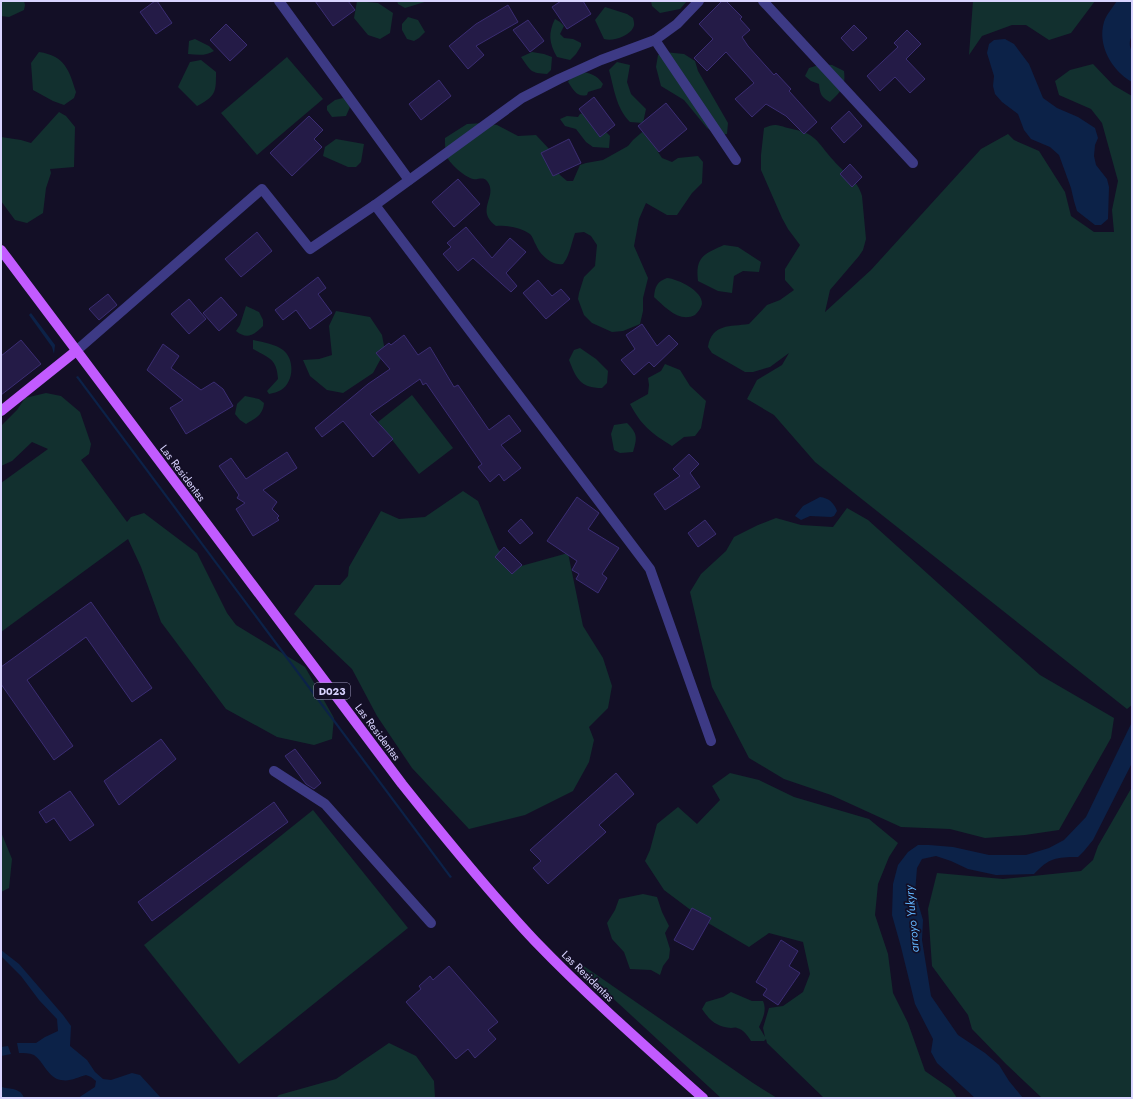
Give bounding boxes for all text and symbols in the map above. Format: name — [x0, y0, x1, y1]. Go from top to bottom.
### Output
street label: Las Residentas — [156, 441, 210, 505]
road number: D023 — [314, 683, 350, 699]
street label: Las Residentas — [351, 700, 405, 764]
water label: arroyo Yukyry — [900, 884, 924, 953]
street label: Las Residentas — [558, 947, 618, 1005]

